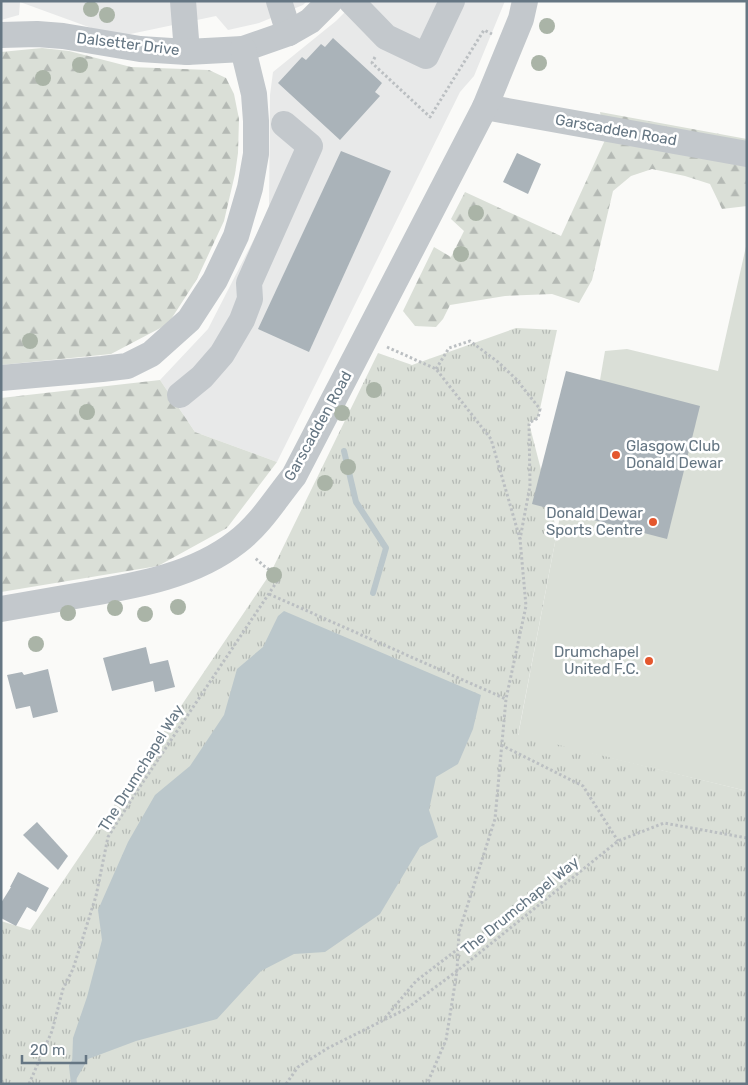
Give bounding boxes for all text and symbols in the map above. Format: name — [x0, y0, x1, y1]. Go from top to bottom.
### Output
street label: Dalsetter Drive — [76, 29, 180, 59]
street label: Garscadden Road — [554, 110, 678, 150]
street label: Garscadden Road — [280, 368, 356, 484]
place label: Glasgow Club Donald Dewar — [626, 437, 723, 472]
marker: Glasgow Club Donald Dewar — [610, 449, 622, 461]
place label: Donald Dewar Sports Centre — [546, 504, 643, 539]
marker: Donald Dewar Sports Centre — [647, 516, 659, 528]
place label: Drumchapel United F.C. — [554, 643, 639, 678]
marker: Drumchapel United F.C. — [643, 655, 655, 667]
street label: The Drumchapel Way — [95, 701, 187, 835]
street label: The Drumchapel Way — [458, 853, 582, 959]
scale bar — [22, 1032, 86, 1064]
text: 20 m — [30, 1041, 65, 1059]

